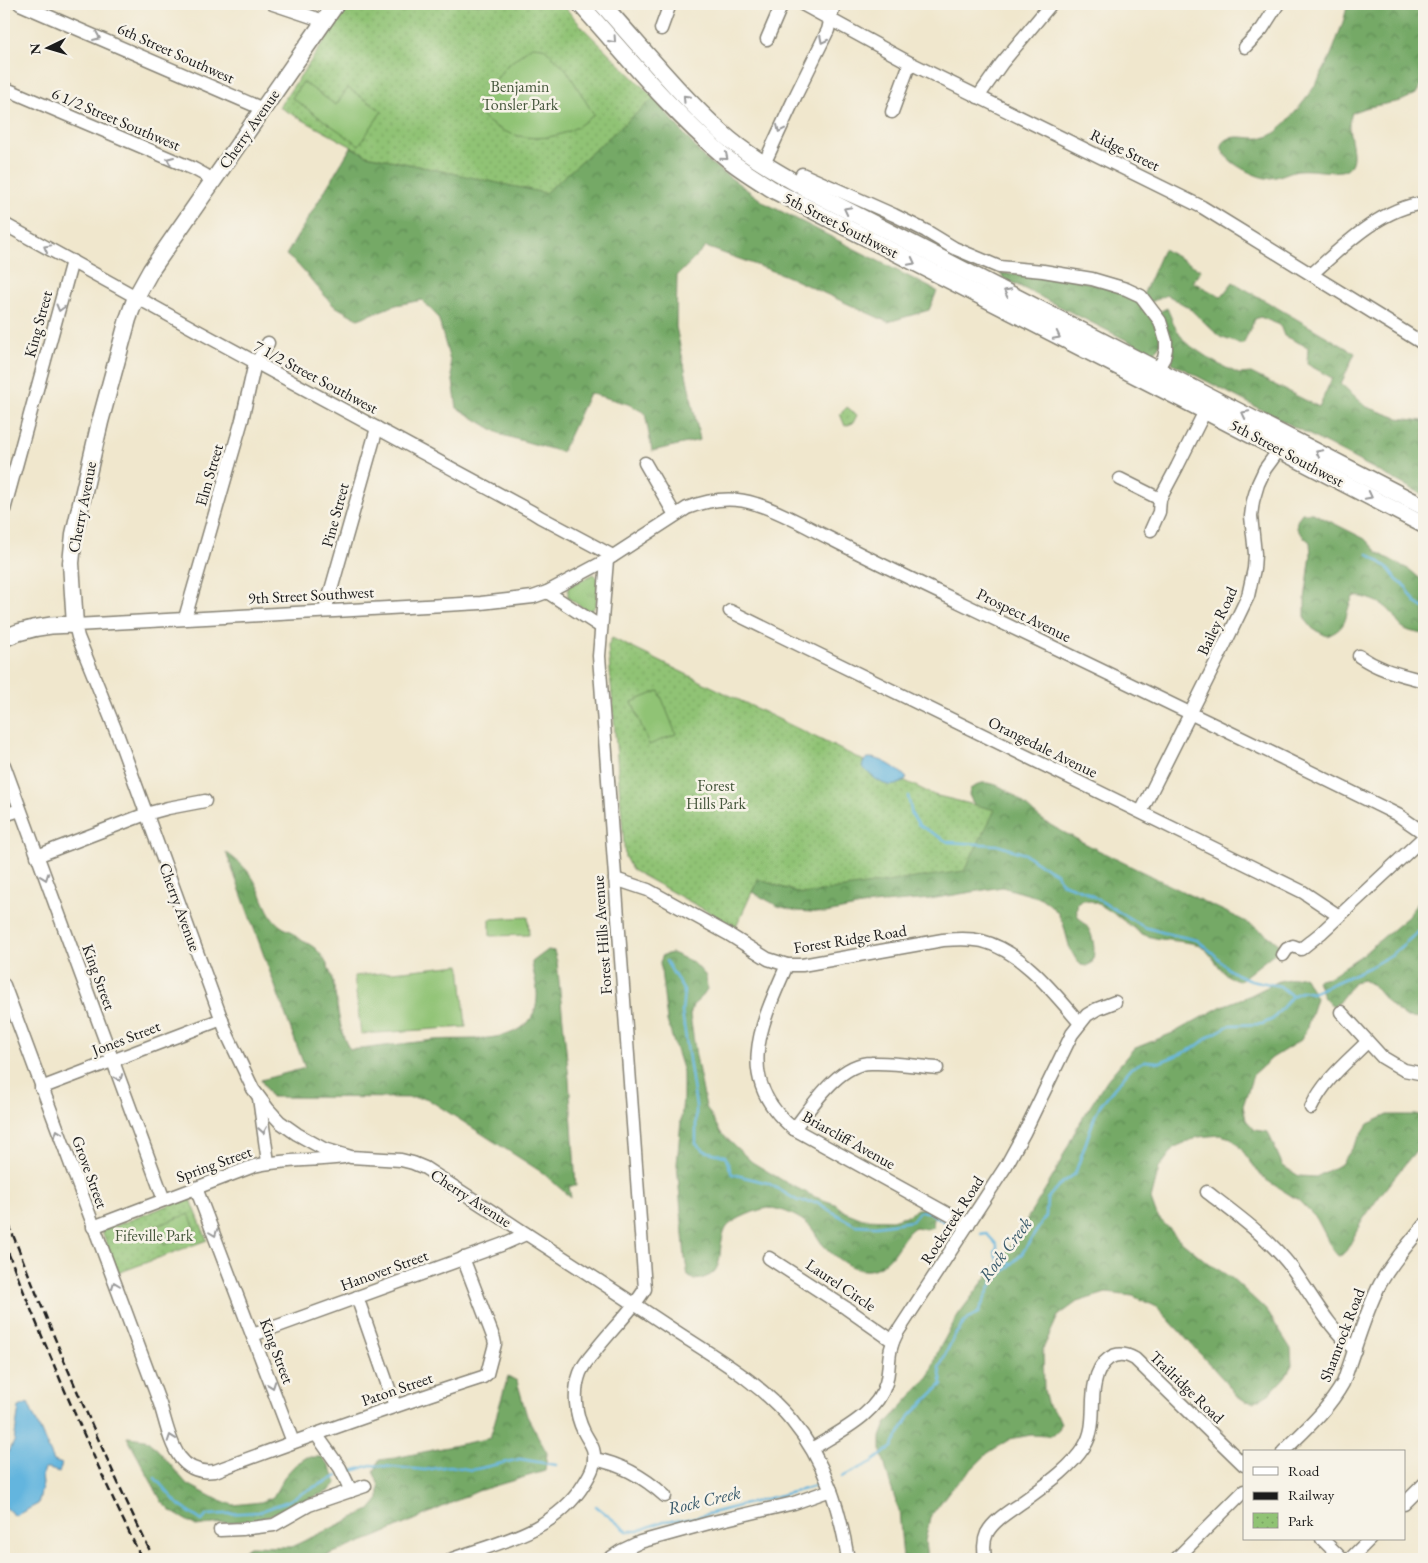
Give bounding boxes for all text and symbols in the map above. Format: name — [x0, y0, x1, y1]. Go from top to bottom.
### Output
street label: 6th Street Southwest — [114, 18, 238, 88]
north arrow — [22, 22, 72, 72]
one-way arrow — [92, 30, 101, 41]
one-way arrow — [607, 34, 616, 43]
one-way arrow — [819, 35, 829, 44]
text: N — [26, 42, 45, 56]
park label: Benjamin Tonsler Park — [482, 76, 559, 115]
street label: 6 1/2 Street Southwest — [48, 82, 184, 156]
street label: Cherry Avenue — [214, 85, 284, 173]
one-way arrow — [683, 94, 692, 103]
one-way arrow — [775, 124, 786, 133]
street label: Ridge Street — [1087, 124, 1163, 176]
one-way arrow — [719, 151, 728, 159]
one-way arrow — [166, 156, 175, 166]
street label: 5th Street Southwest — [780, 187, 902, 263]
one-way arrow — [843, 206, 852, 216]
one-way arrow — [44, 244, 53, 254]
one-way arrow — [907, 256, 916, 266]
street label: King Street — [19, 288, 57, 360]
one-way arrow — [1003, 288, 1012, 298]
one-way arrow — [55, 304, 65, 312]
one-way arrow — [1052, 330, 1061, 340]
street label: 7 1/2 Street Southwest — [250, 335, 382, 419]
one-way arrow — [1241, 410, 1250, 420]
street label: 5th Street Southwest — [1226, 414, 1348, 492]
street label: Elm Street — [190, 442, 228, 508]
one-way arrow — [1315, 449, 1324, 459]
street label: Cherry Avenue — [63, 460, 101, 554]
street label: Pine Street — [316, 481, 354, 549]
one-way arrow — [1364, 490, 1373, 500]
street label: 9th Street Southwest — [247, 581, 375, 609]
street label: Bailey Road — [1192, 582, 1242, 659]
street label: Prospect Avenue — [973, 583, 1075, 647]
street label: Orangedale Avenue — [985, 711, 1101, 783]
park label: Forest Hills Park — [686, 775, 747, 814]
street label: Cherry Avenue — [154, 860, 206, 954]
one-way arrow — [39, 872, 49, 880]
street label: Forest Hills Avenue — [587, 875, 617, 995]
street label: Forest Ridge Road — [792, 920, 909, 958]
street label: King Street — [77, 941, 121, 1013]
street label: Jones Street — [87, 1015, 163, 1061]
one-way arrow — [113, 1073, 123, 1082]
street label: Briarcliff Avenue — [799, 1106, 899, 1174]
one-way arrow — [258, 1126, 268, 1135]
one-way arrow — [54, 1129, 64, 1138]
street label: Grove Street — [67, 1133, 113, 1211]
street label: Spring Street — [173, 1141, 255, 1187]
street label: Cherry Avenue — [426, 1164, 516, 1232]
street label: Rockcreek Road — [916, 1171, 989, 1268]
water label: Rock Creek — [973, 1212, 1037, 1286]
park label: Fifeville Park — [115, 1225, 194, 1246]
one-way arrow — [208, 1228, 218, 1237]
street label: Hanover Street — [337, 1244, 431, 1296]
street label: Laurel Circle — [802, 1254, 880, 1316]
one-way arrow — [111, 1282, 121, 1290]
street label: Shamrock Road — [1315, 1284, 1370, 1385]
street label: King Street — [255, 1315, 299, 1387]
street label: Trailridge Road — [1145, 1346, 1229, 1428]
street label: Paton Street — [359, 1367, 435, 1411]
one-way arrow — [266, 1380, 276, 1389]
one-way arrow — [167, 1434, 177, 1443]
legend — [1243, 1450, 1406, 1540]
text: Road — [1288, 1461, 1320, 1480]
water label: Rock Creek — [665, 1480, 743, 1520]
text: Railway — [1288, 1485, 1335, 1504]
text: Park — [1288, 1511, 1315, 1530]

